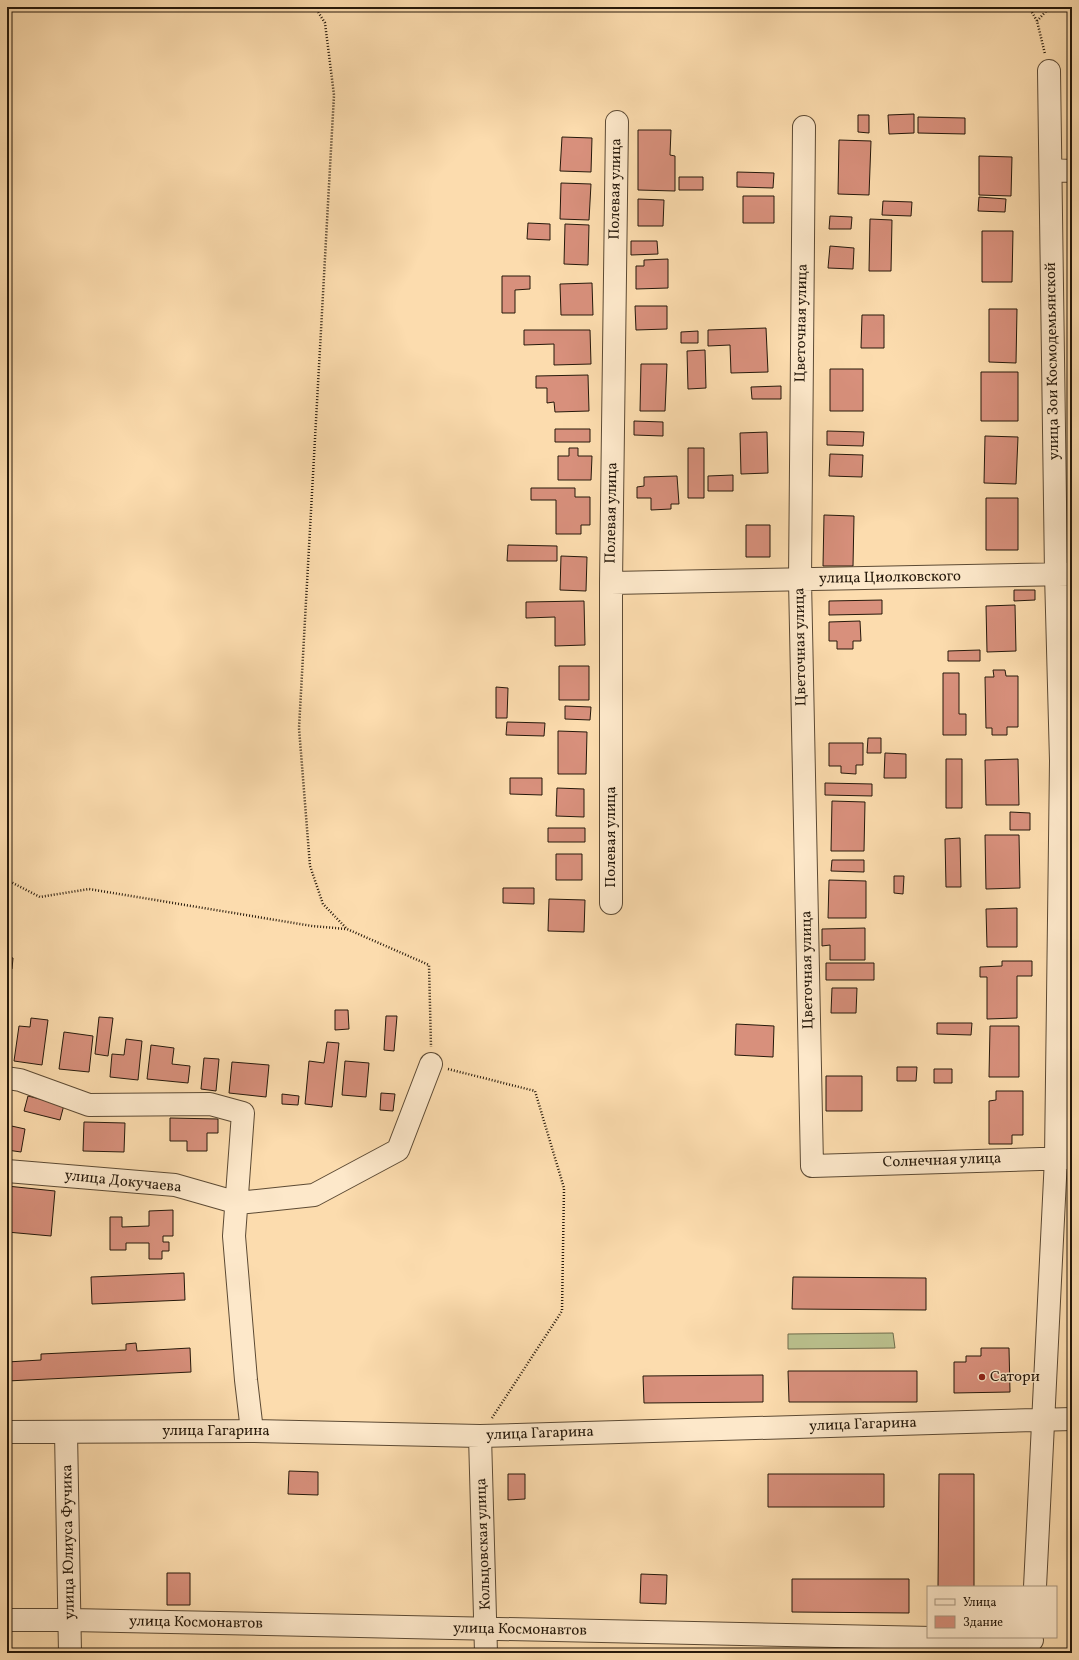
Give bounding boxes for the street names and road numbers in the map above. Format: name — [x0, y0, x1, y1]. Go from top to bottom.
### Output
street label: Полевая улица — [605, 138, 627, 240]
street label: улица Зои Космодемьянской — [1041, 262, 1065, 460]
street label: Цветочная улица — [790, 263, 814, 383]
street label: Полевая улица — [601, 462, 623, 564]
street label: улица Циолковского — [819, 566, 961, 590]
street label: Цветочная улица — [789, 587, 813, 707]
street label: Полевая улица — [601, 786, 622, 888]
street label: Цветочная улица — [796, 910, 820, 1030]
street label: Солнечная улица — [882, 1148, 1002, 1174]
street label: улица Докучаева — [63, 1165, 183, 1199]
street label: улица Гагарина — [809, 1413, 917, 1437]
street label: улица Гагарина — [162, 1421, 270, 1442]
street label: улица Гагарина — [486, 1422, 594, 1446]
street label: улица Юлиуса Фучика — [57, 1464, 81, 1620]
street label: Кольцовская улица — [471, 1478, 497, 1610]
street label: улица Космонавтов — [129, 1611, 263, 1635]
street label: улица Космонавтов — [453, 1618, 587, 1642]

